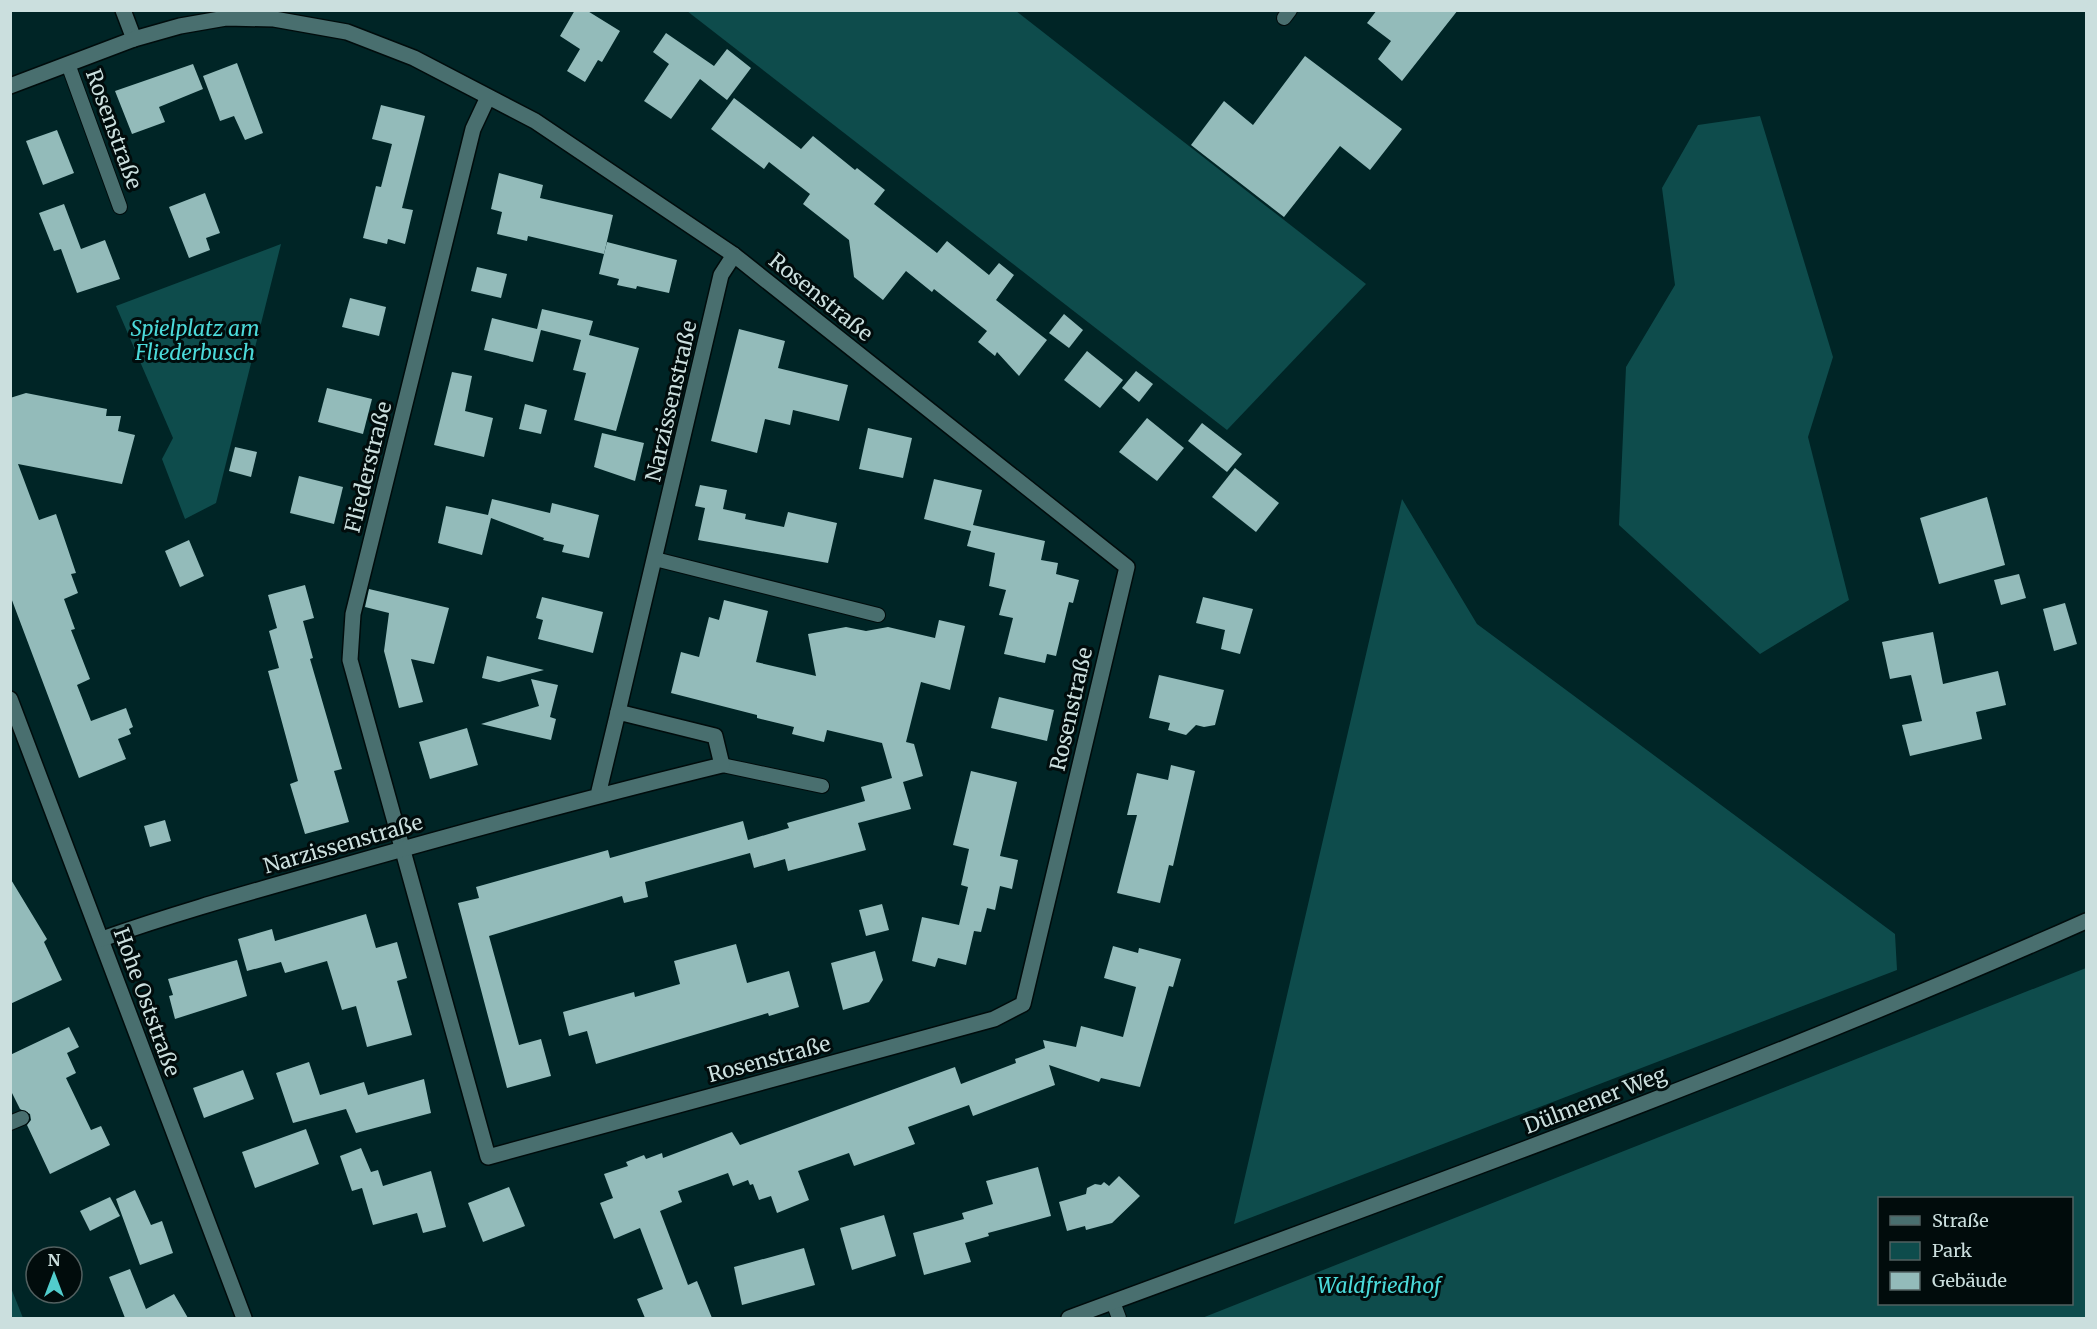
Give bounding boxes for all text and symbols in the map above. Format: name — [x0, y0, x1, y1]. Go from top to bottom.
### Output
street label: Rosenstraße — [80, 65, 148, 193]
street label: Rosenstraße — [764, 247, 878, 347]
park label: Spielplatz am Fliederbusch — [130, 315, 260, 366]
street label: Narzissenstraße — [639, 318, 703, 484]
street label: Fliederstraße — [339, 399, 397, 535]
street label: Rosenstraße — [1044, 645, 1098, 773]
street label: Narzissenstraße — [260, 808, 426, 880]
street label: Hohe Oststraße — [108, 924, 186, 1080]
street label: Rosenstraße — [705, 1030, 833, 1088]
street label: Dülmener Weg — [1520, 1060, 1670, 1140]
legend — [1878, 1197, 2073, 1305]
text: Straße — [1932, 1209, 1989, 1232]
text: Park — [1932, 1239, 1973, 1262]
north arrow — [24, 1245, 84, 1305]
text: N — [48, 1250, 61, 1270]
text: Gebäude — [1932, 1269, 2007, 1292]
park label: Waldfriedhof — [1317, 1272, 1444, 1299]

